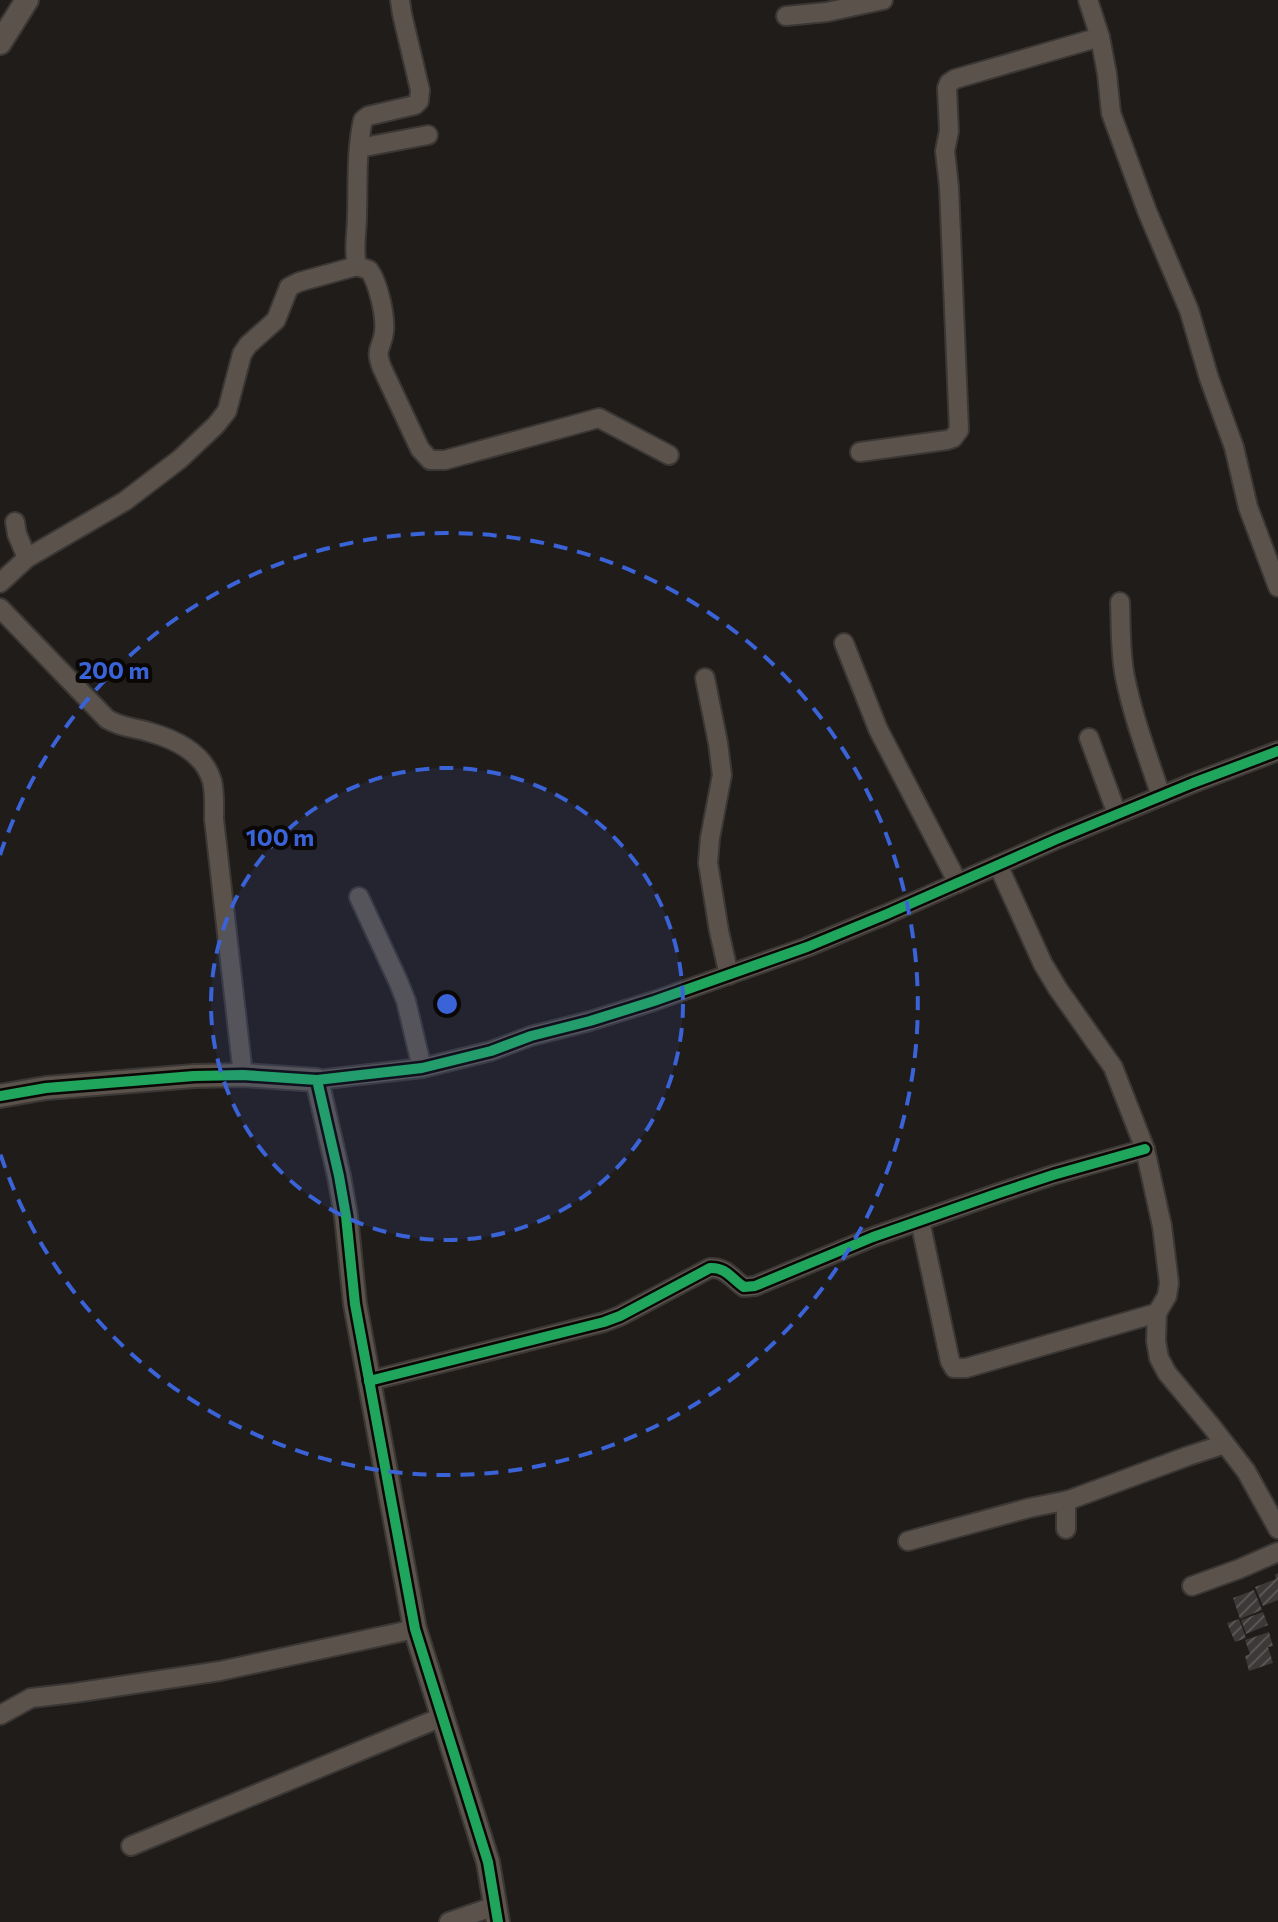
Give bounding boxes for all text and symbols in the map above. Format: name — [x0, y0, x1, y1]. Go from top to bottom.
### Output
text: 200 m — [79, 655, 149, 684]
text: 100 m — [246, 822, 314, 851]
centre of rings — [433, 990, 461, 1018]

